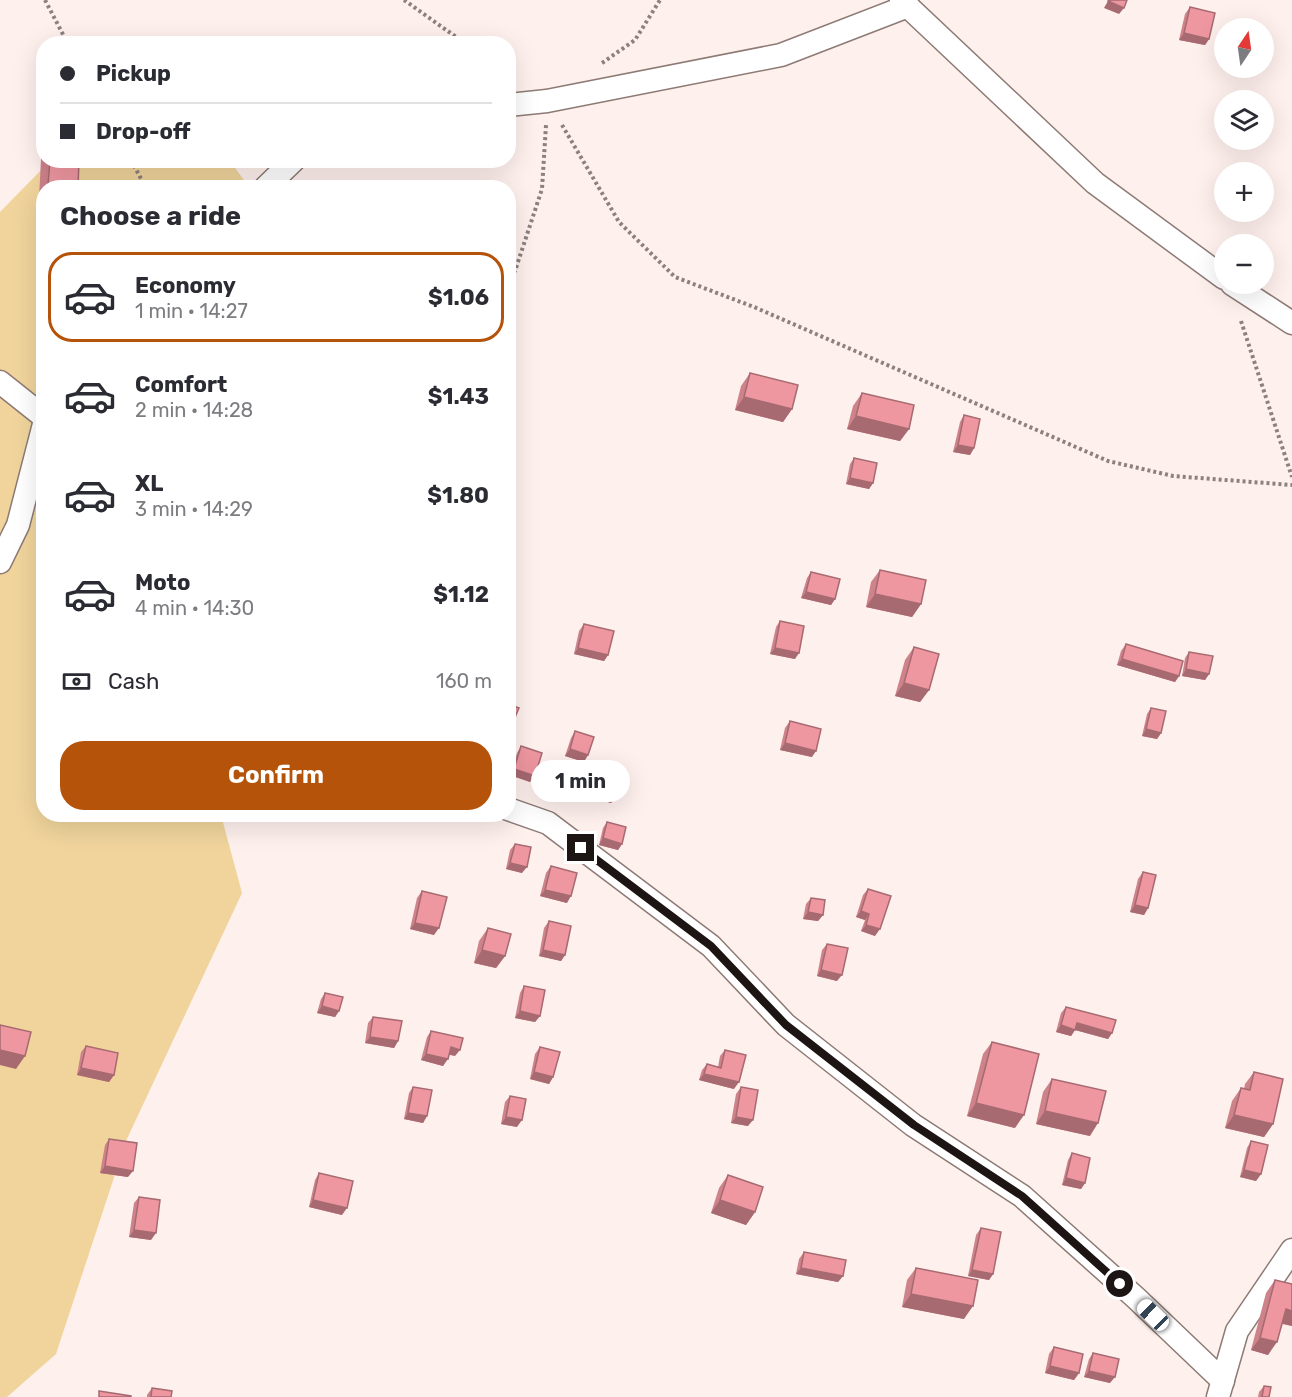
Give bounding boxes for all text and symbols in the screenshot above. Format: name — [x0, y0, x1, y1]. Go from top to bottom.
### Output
north arrow — [1214, 18, 1274, 78]
map controls — [1214, 18, 1274, 294]
text: Pickup — [96, 60, 171, 87]
button: layers — [1214, 90, 1274, 150]
text: Drop-off — [96, 118, 191, 145]
button: + — [1214, 162, 1274, 222]
text: Choose a ride — [60, 200, 241, 232]
button: − — [1214, 234, 1274, 294]
icon: car — [63, 270, 117, 324]
text: Economy — [135, 272, 236, 299]
text: $1.06 — [428, 284, 489, 311]
text: 1 min · 14:27 — [135, 299, 248, 323]
icon: car — [63, 369, 117, 423]
text: Comfort — [135, 371, 227, 398]
text: $1.43 — [428, 383, 489, 410]
text: 2 min · 14:28 — [135, 398, 253, 422]
icon: car — [63, 468, 117, 522]
text: XL — [135, 470, 163, 497]
text: $1.80 — [427, 482, 489, 509]
text: 3 min · 14:29 — [135, 497, 253, 521]
icon: car — [63, 567, 117, 621]
text: Moto — [135, 569, 190, 596]
text: $1.12 — [433, 581, 489, 608]
text: 4 min · 14:30 — [135, 596, 254, 620]
icon: cash — [60, 665, 93, 698]
text: Cash — [108, 668, 159, 695]
text: 160 m — [436, 669, 492, 693]
button: Confirm — [60, 741, 492, 810]
callout: 1 min — [532, 761, 630, 803]
text: 1 min — [555, 769, 606, 793]
route end — [567, 834, 594, 861]
route start — [1106, 1270, 1133, 1297]
car — [1134, 1296, 1172, 1334]

